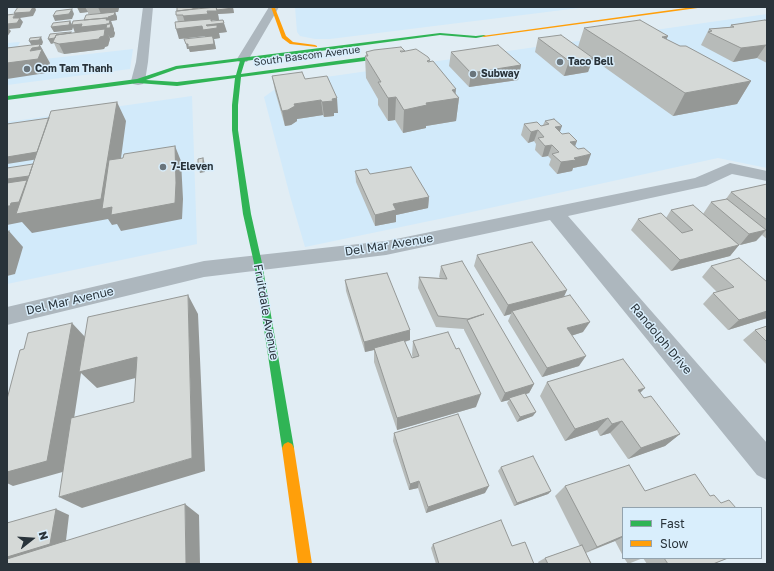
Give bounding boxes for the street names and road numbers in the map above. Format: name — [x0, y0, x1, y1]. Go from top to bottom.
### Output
street label: South Bascom Avenue — [253, 44, 361, 68]
street label: Del Mar Avenue — [344, 231, 434, 259]
street label: Fruitdale Avenue — [250, 263, 282, 361]
street label: Del Mar Avenue — [25, 284, 115, 318]
street label: Randolph Drive — [627, 301, 695, 377]

